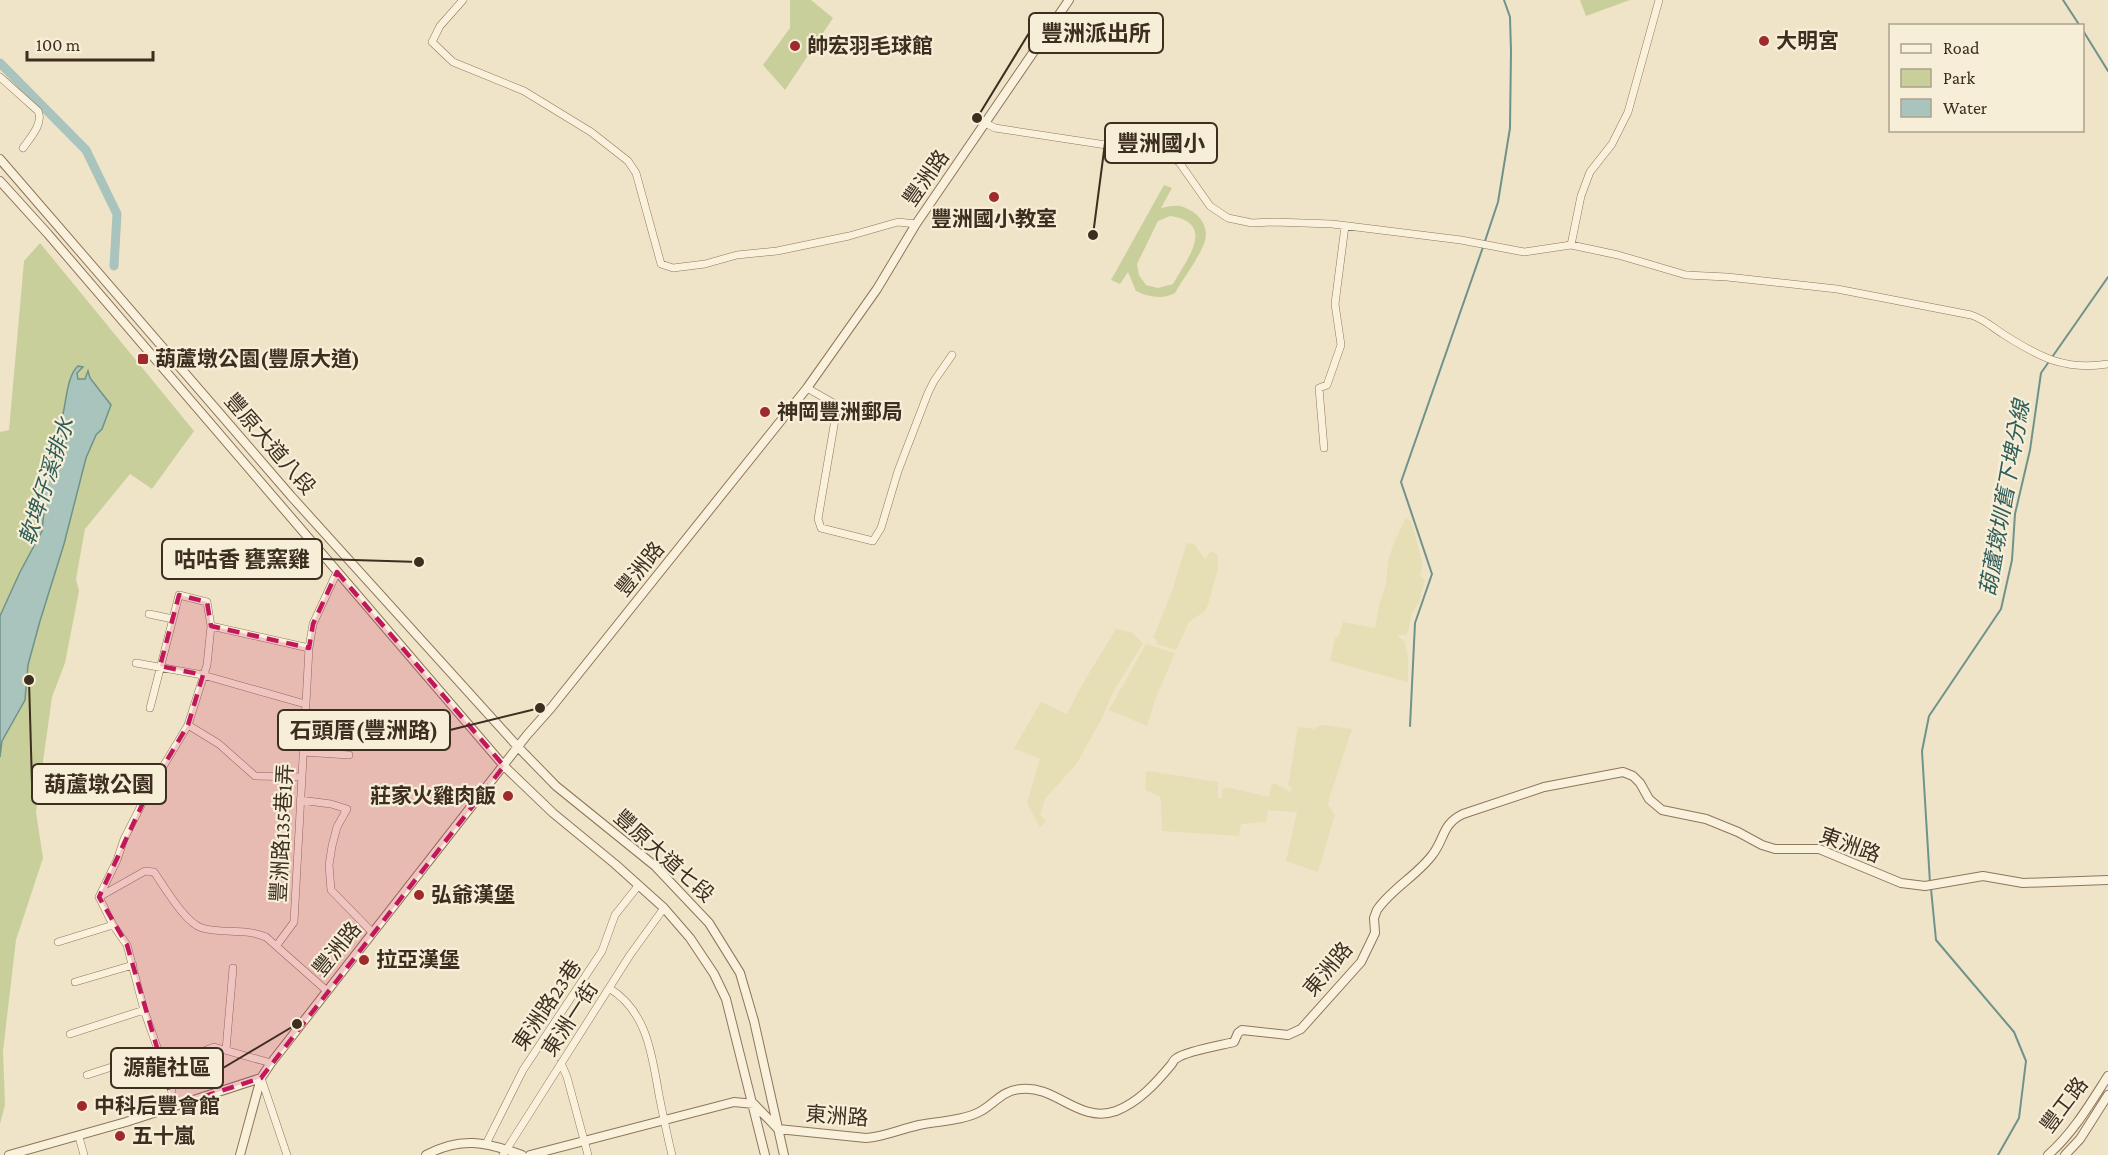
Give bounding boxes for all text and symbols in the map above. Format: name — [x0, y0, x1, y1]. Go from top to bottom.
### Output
callout: 豐洲派出所 — [1029, 13, 1163, 53]
text: 豐洲派出所 — [1041, 21, 1151, 46]
scale bar — [27, 24, 153, 62]
legend — [1889, 24, 2084, 132]
place label: 大明宮 — [1776, 29, 1839, 53]
place label: 帥宏羽毛球館 — [807, 34, 933, 58]
marker: 大明宮 — [1757, 34, 1771, 48]
text: 100 m — [36, 35, 81, 55]
text: Road — [1943, 38, 1980, 58]
marker: 帥宏羽毛球館 — [788, 39, 802, 53]
text: Park — [1943, 68, 1975, 88]
text: Water — [1943, 98, 1988, 118]
callout: 豐洲國小 — [1105, 123, 1217, 163]
text: 豐洲國小 — [1117, 131, 1205, 156]
street label: 豐洲路 — [898, 145, 954, 211]
marker: 豐洲國小教室 — [987, 190, 1001, 204]
place label: 豐洲國小教室 — [931, 207, 1057, 231]
place label: 葫蘆墩公園(豐原大道) — [155, 347, 360, 371]
marker: 葫蘆墩公園(豐原大道) — [136, 352, 150, 366]
street label: 豐原大道八段 — [220, 389, 320, 499]
water label: 葫蘆墩圳舊下埤分線 — [1975, 395, 2035, 598]
place label: 神岡豐洲郵局 — [777, 400, 903, 424]
marker: 神岡豐洲郵局 — [758, 405, 772, 419]
water label: 軟埤仔溪排水 — [14, 414, 79, 548]
street label: 豐洲路 — [611, 537, 669, 601]
callout: 咕咕香 甕窯雞 — [162, 539, 322, 579]
text: 咕咕香 甕窯雞 — [174, 547, 310, 572]
callout: 石頭厝(豐洲路) — [278, 710, 450, 750]
text: 石頭厝(豐洲路) — [290, 718, 438, 744]
street label: 豐洲路135巷1弄 — [266, 763, 298, 903]
callout: 葫蘆墩公園 — [32, 764, 166, 804]
text: 葫蘆墩公園 — [44, 772, 154, 797]
place label: 莊家火雞肉飯 — [370, 784, 496, 808]
marker: 莊家火雞肉飯 — [501, 789, 515, 803]
street label: 豐原大道七段 — [609, 805, 719, 907]
street label: 東洲路 — [1816, 823, 1884, 867]
place label: 弘爺漢堡 — [431, 883, 515, 907]
marker: 弘爺漢堡 — [412, 888, 426, 902]
street label: 豐洲路 — [308, 917, 366, 981]
street label: 東洲路 — [1299, 937, 1357, 1001]
place label: 拉亞漢堡 — [376, 948, 460, 972]
marker: 拉亞漢堡 — [357, 953, 371, 967]
street label: 東洲路23巷 — [508, 955, 586, 1055]
street label: 東洲一街 — [537, 977, 603, 1061]
callout: 源龍社區 — [111, 1048, 223, 1088]
text: 源龍社區 — [123, 1055, 211, 1080]
street label: 豐工路 — [2035, 1073, 2093, 1137]
place label: 中科后豐會館 — [94, 1094, 220, 1118]
marker: 中科后豐會館 — [75, 1099, 89, 1113]
street label: 東洲路 — [805, 1102, 869, 1130]
place label: 五十嵐 — [132, 1124, 195, 1148]
marker: 五十嵐 — [113, 1129, 127, 1143]

